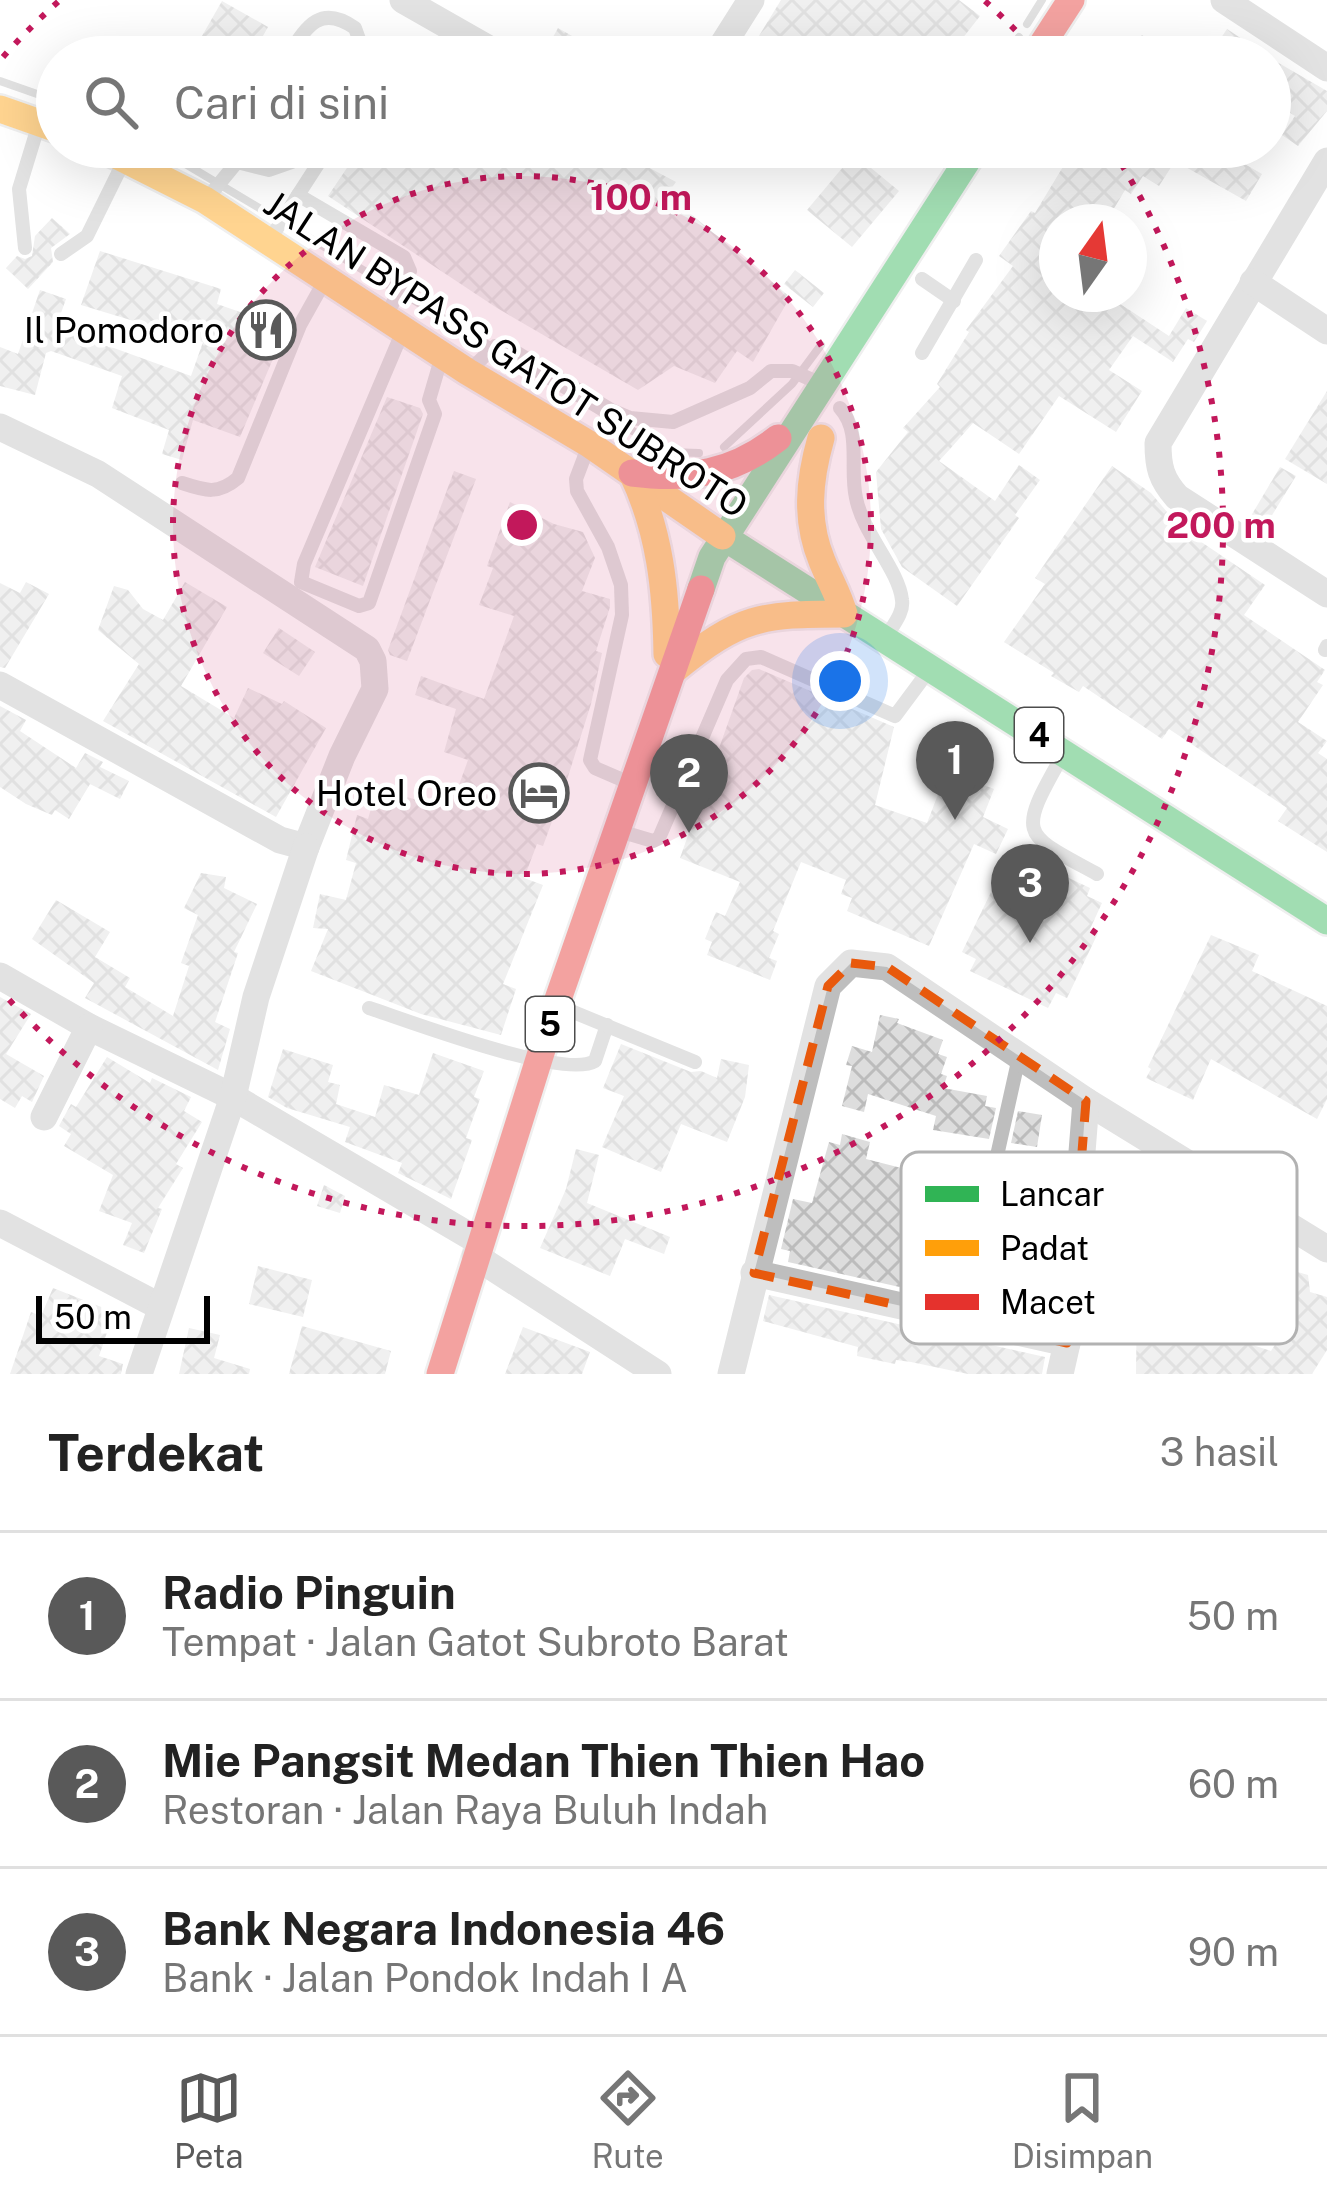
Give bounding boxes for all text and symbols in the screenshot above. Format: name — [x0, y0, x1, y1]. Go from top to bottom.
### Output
search box — [36, 36, 1291, 168]
icon: search — [78, 69, 144, 135]
text: Cari di sini — [174, 76, 389, 129]
text: 100 m — [590, 176, 692, 218]
street label: JALAN BYPASS GATOT SUBROTO — [257, 182, 755, 526]
north arrow — [1039, 204, 1147, 312]
restaurant icon: Il Pomodoro — [235, 299, 297, 361]
place label: Il Pomodoro — [24, 309, 224, 351]
centre of rings — [501, 504, 543, 546]
text: 200 m — [1166, 504, 1276, 546]
your location — [810, 651, 870, 711]
road number: 4 — [1015, 708, 1063, 762]
pin: 1 — [916, 721, 994, 820]
pin: 2 — [650, 734, 728, 833]
hotel icon: Hotel Oreo — [508, 762, 570, 824]
place label: Hotel Oreo — [316, 772, 497, 814]
pin: 3 — [991, 844, 1069, 943]
road number: 5 — [526, 997, 574, 1051]
legend — [901, 1152, 1297, 1344]
text: Lancar — [1000, 1175, 1105, 1213]
text: Padat — [1000, 1229, 1089, 1267]
text: Macet — [1000, 1283, 1096, 1321]
scale bar — [36, 1290, 210, 1343]
text: 50 m — [54, 1298, 132, 1336]
text: Terdekat — [48, 1423, 264, 1482]
text: 3 hasil — [1160, 1429, 1279, 1475]
text: Radio Pinguin — [162, 1566, 456, 1619]
text: 1 — [79, 1593, 95, 1639]
text: 50 m — [1187, 1593, 1279, 1639]
text: Tempat · Jalan Gatot Subroto Barat — [162, 1619, 789, 1665]
text: Mie Pangsit Medan Thien Thien Hao — [162, 1734, 925, 1787]
text: 2 — [75, 1761, 99, 1807]
text: 60 m — [1188, 1761, 1279, 1807]
text: Restoran · Jalan Raya Buluh Indah — [162, 1787, 768, 1833]
text: Bank Negara Indonesia 46 — [162, 1902, 725, 1955]
text: 3 — [74, 1929, 100, 1975]
text: 90 m — [1188, 1929, 1279, 1975]
text: Bank · Jalan Pondok Indah I A — [162, 1955, 688, 2001]
tab: Peta — [174, 2065, 244, 2175]
tab: Rute — [591, 2065, 664, 2175]
tab: Disimpan — [1012, 2065, 1153, 2175]

